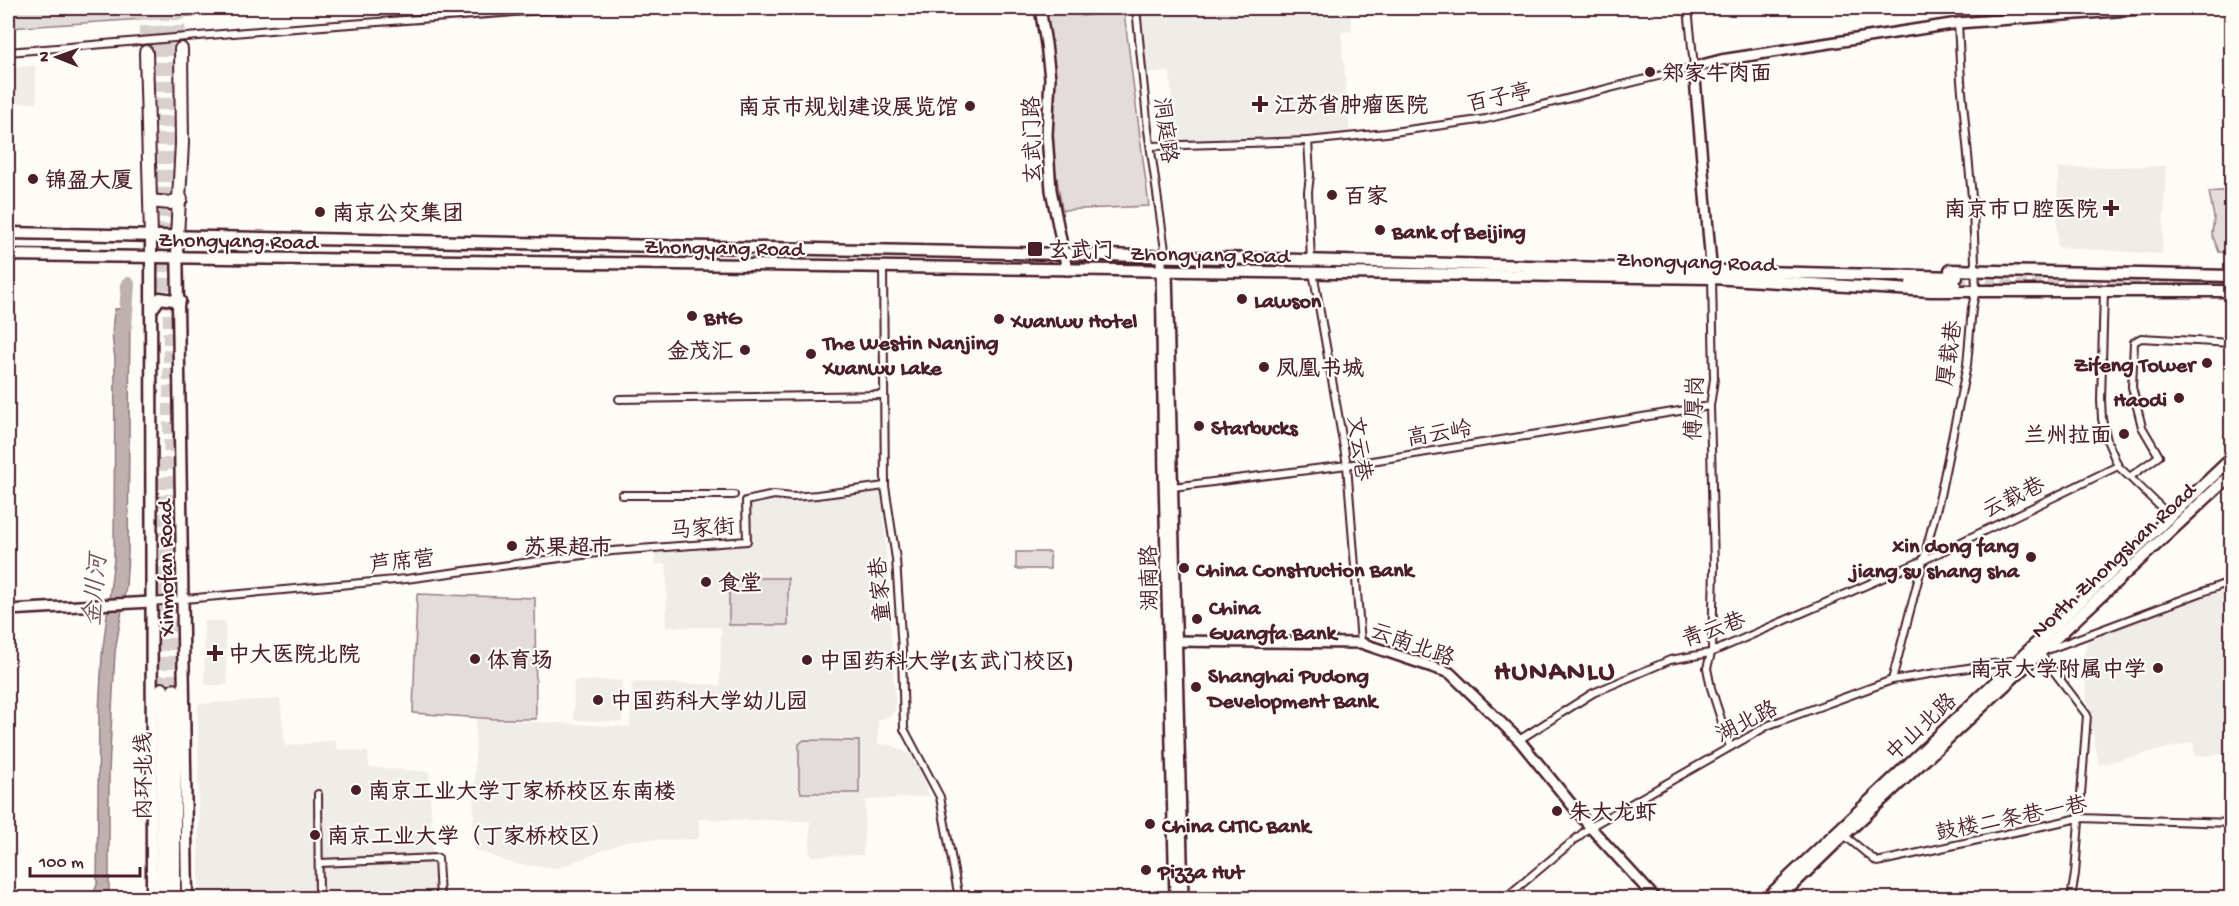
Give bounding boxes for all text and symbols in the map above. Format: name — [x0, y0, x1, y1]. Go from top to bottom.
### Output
north arrow — [27, 27, 87, 87]
text: N — [36, 51, 55, 62]
place label: 郑家牛肉面 — [1662, 61, 1772, 89]
marker: 郑家牛肉面 — [1643, 65, 1657, 79]
street label: 百子亭 — [1465, 79, 1535, 119]
place label: 江苏省肿瘤医院 — [1274, 93, 1428, 121]
place label: 南京市规划建设展览馆 — [738, 95, 958, 123]
marker: 江苏省肿瘤医院 — [1251, 95, 1269, 113]
street label: 玄武门路 — [1019, 96, 1049, 184]
street label: 洞庭路 — [1146, 96, 1182, 165]
marker: 南京市规划建设展览馆 — [963, 99, 977, 113]
place label: 锦盈大厦 — [45, 168, 133, 196]
marker: 锦盈大厦 — [26, 172, 40, 186]
place label: 百家 — [1344, 184, 1388, 212]
marker: 百家 — [1325, 188, 1339, 202]
place label: 南京市口腔医院 — [1944, 197, 2098, 225]
marker: 南京市口腔医院 — [2102, 199, 2120, 217]
place label: 南京公交集团 — [332, 201, 464, 229]
marker: 南京公交集团 — [313, 205, 327, 219]
place label: Bank of Beijing — [1391, 221, 1526, 247]
marker: Bank of Beijing — [1373, 223, 1387, 237]
street label: Zhongyang Road — [158, 229, 320, 257]
street label: Zhongyang Road — [644, 236, 806, 264]
place label: 玄武门 — [1048, 238, 1114, 266]
marker: 玄武门 — [1026, 240, 1044, 258]
street label: Zhongyang Road — [1130, 243, 1292, 271]
street label: Zhongyang Road — [1616, 248, 1778, 280]
place label: Lawson — [1254, 290, 1322, 316]
marker: Lawson — [1235, 292, 1249, 306]
place label: BHG — [703, 307, 743, 333]
marker: BHG — [685, 309, 699, 323]
place label: Xuanwu Hotel — [1010, 310, 1138, 336]
marker: Xuanwu Hotel — [992, 312, 1006, 326]
street label: 厚载巷 — [1934, 319, 1969, 388]
place label: The Westin Nanjing Xuanwu Lake — [821, 332, 999, 383]
place label: 金茂汇 — [667, 339, 733, 367]
marker: 金茂汇 — [738, 343, 752, 357]
marker: The Westin Nanjing Xuanwu Lake — [804, 347, 818, 361]
place label: Zifeng Tower — [2074, 354, 2197, 380]
marker: Zifeng Tower — [2200, 356, 2214, 370]
place label: 凤凰书城 — [1276, 357, 1364, 384]
marker: 凤凰书城 — [1257, 360, 1271, 374]
street label: 傅厚岗 — [1682, 375, 1711, 442]
place label: Haodi — [2113, 389, 2167, 415]
marker: Haodi — [2172, 391, 2186, 405]
street label: 文云巷 — [1340, 414, 1375, 483]
street label: 高云岭 — [1405, 416, 1474, 454]
place label: Starbucks — [1211, 417, 1299, 443]
marker: Starbucks — [1192, 419, 1206, 433]
place label: 兰州拉面 — [2024, 424, 2112, 451]
marker: 兰州拉面 — [2117, 427, 2131, 441]
street label: 云载巷 — [1979, 473, 2050, 526]
street label: North Zhongshan Road — [2027, 477, 2204, 645]
street label: Xinmofan Road — [154, 497, 182, 637]
street label: 马家街 — [668, 514, 736, 546]
place label: 苏果超市 — [524, 535, 612, 563]
place label: xin dong fang jiang su shang sha — [1847, 535, 2021, 586]
marker: 苏果超市 — [505, 539, 519, 553]
street label: 湖南路 — [1136, 545, 1166, 611]
street label: 芦席营 — [368, 546, 437, 580]
water label: 金川河 — [79, 549, 115, 627]
marker: xin dong fang jiang su shang sha — [2024, 550, 2038, 564]
street label: 童家巷 — [865, 556, 899, 624]
place label: China Construction Bank — [1195, 559, 1416, 585]
marker: China Construction Bank — [1177, 561, 1191, 575]
place label: 食堂 — [718, 571, 762, 599]
marker: 食堂 — [699, 575, 713, 589]
place label: China Guangfa Bank — [1208, 597, 1338, 648]
street label: 青云巷 — [1679, 608, 1750, 655]
marker: China Guangfa Bank — [1190, 612, 1204, 626]
street label: 云南北路 — [1366, 618, 1458, 674]
place label: 中大医院北院 — [228, 642, 360, 670]
marker: 中大医院北院 — [206, 644, 224, 662]
place label: 体育场 — [487, 648, 553, 676]
place label: 中国药科大学(玄武门校区) — [819, 649, 1073, 677]
marker: 体育场 — [468, 652, 482, 666]
marker: 中国药科大学(玄武门校区) — [800, 653, 814, 667]
district label: HUNANLU — [1494, 657, 1616, 690]
place label: 南京大学附属中学 — [1970, 657, 2146, 685]
marker: 南京大学附属中学 — [2151, 661, 2165, 675]
place label: Shanghai Pudong Development Bank — [1206, 665, 1379, 716]
marker: Shanghai Pudong Development Bank — [1189, 680, 1203, 694]
street label: 中山北路 — [1880, 688, 1964, 768]
place label: 中国药科大学幼儿园 — [610, 689, 808, 717]
marker: 中国药科大学幼儿园 — [591, 693, 605, 707]
street label: 湖北路 — [1712, 695, 1783, 750]
street label: 内环北线 — [132, 732, 159, 820]
place label: 南京工业大学丁家桥校区东南楼 — [368, 779, 676, 807]
marker: 南京工业大学丁家桥校区东南楼 — [349, 783, 363, 797]
street label: 鼓楼二条巷一巷 — [1933, 792, 2090, 848]
place label: 朱大龙虾 — [1569, 800, 1657, 828]
marker: 朱大龙虾 — [1550, 804, 1564, 818]
place label: China CITIC Bank — [1161, 815, 1312, 841]
marker: China CITIC Bank — [1143, 817, 1157, 831]
place label: 南京工业大学（丁家桥校区） — [327, 824, 613, 852]
marker: 南京工业大学（丁家桥校区） — [308, 828, 322, 842]
scale bar — [30, 840, 140, 878]
text: 100 m — [38, 853, 84, 874]
place label: Pizza Hut — [1157, 861, 1246, 887]
marker: Pizza Hut — [1139, 863, 1153, 877]

